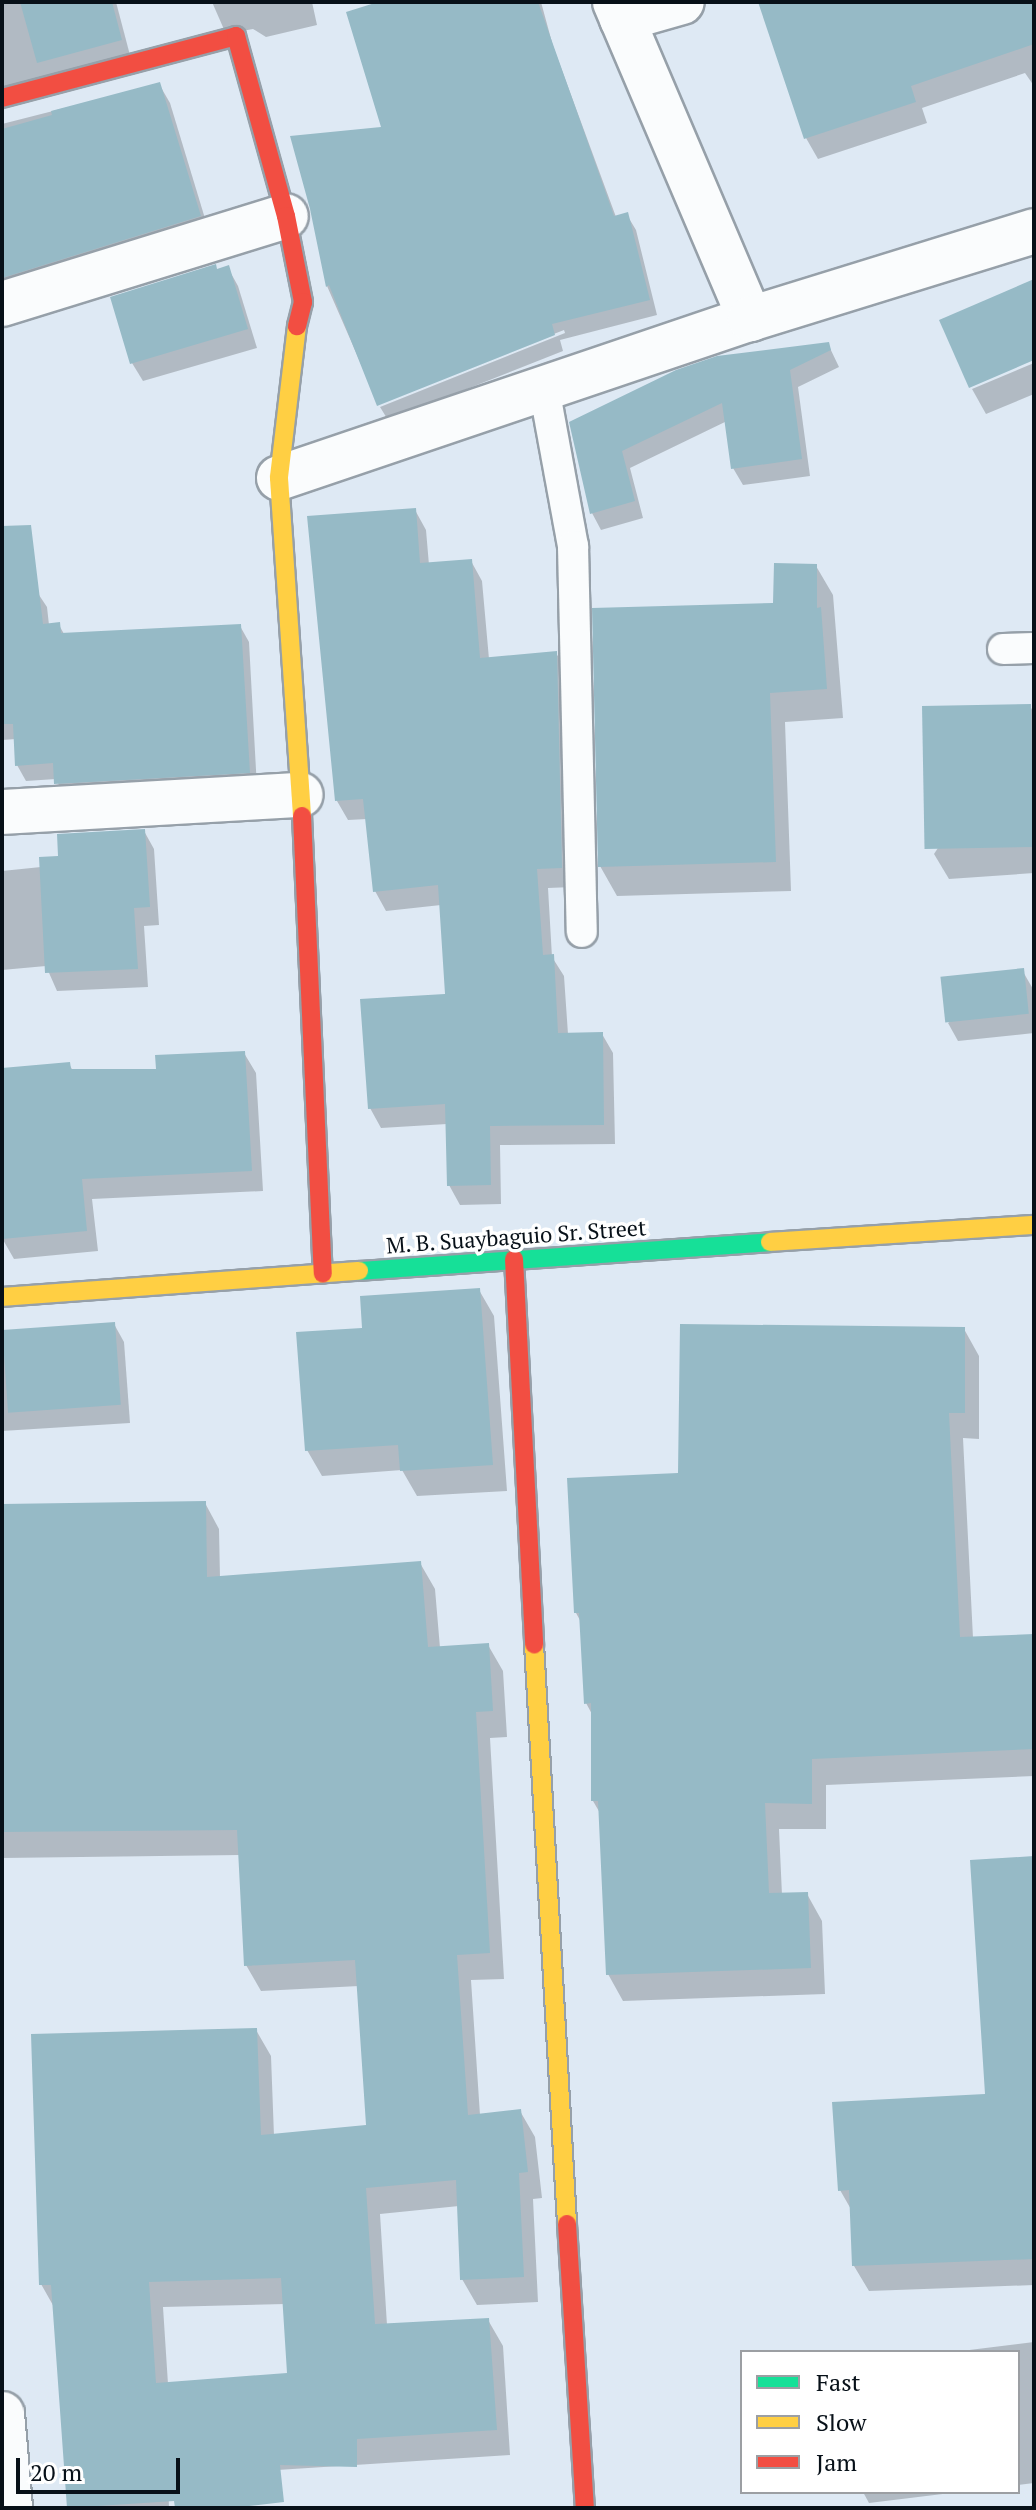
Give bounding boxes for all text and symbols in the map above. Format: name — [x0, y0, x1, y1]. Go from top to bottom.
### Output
street label: M. B. Suaybaguio Sr. Street — [384, 1214, 648, 1258]
legend — [740, 2350, 1020, 2494]
text: Fast — [816, 2366, 860, 2398]
text: Slow — [816, 2406, 867, 2438]
scale bar — [20, 2442, 184, 2492]
text: Jam — [816, 2446, 857, 2478]
text: 20 m — [30, 2456, 82, 2488]

